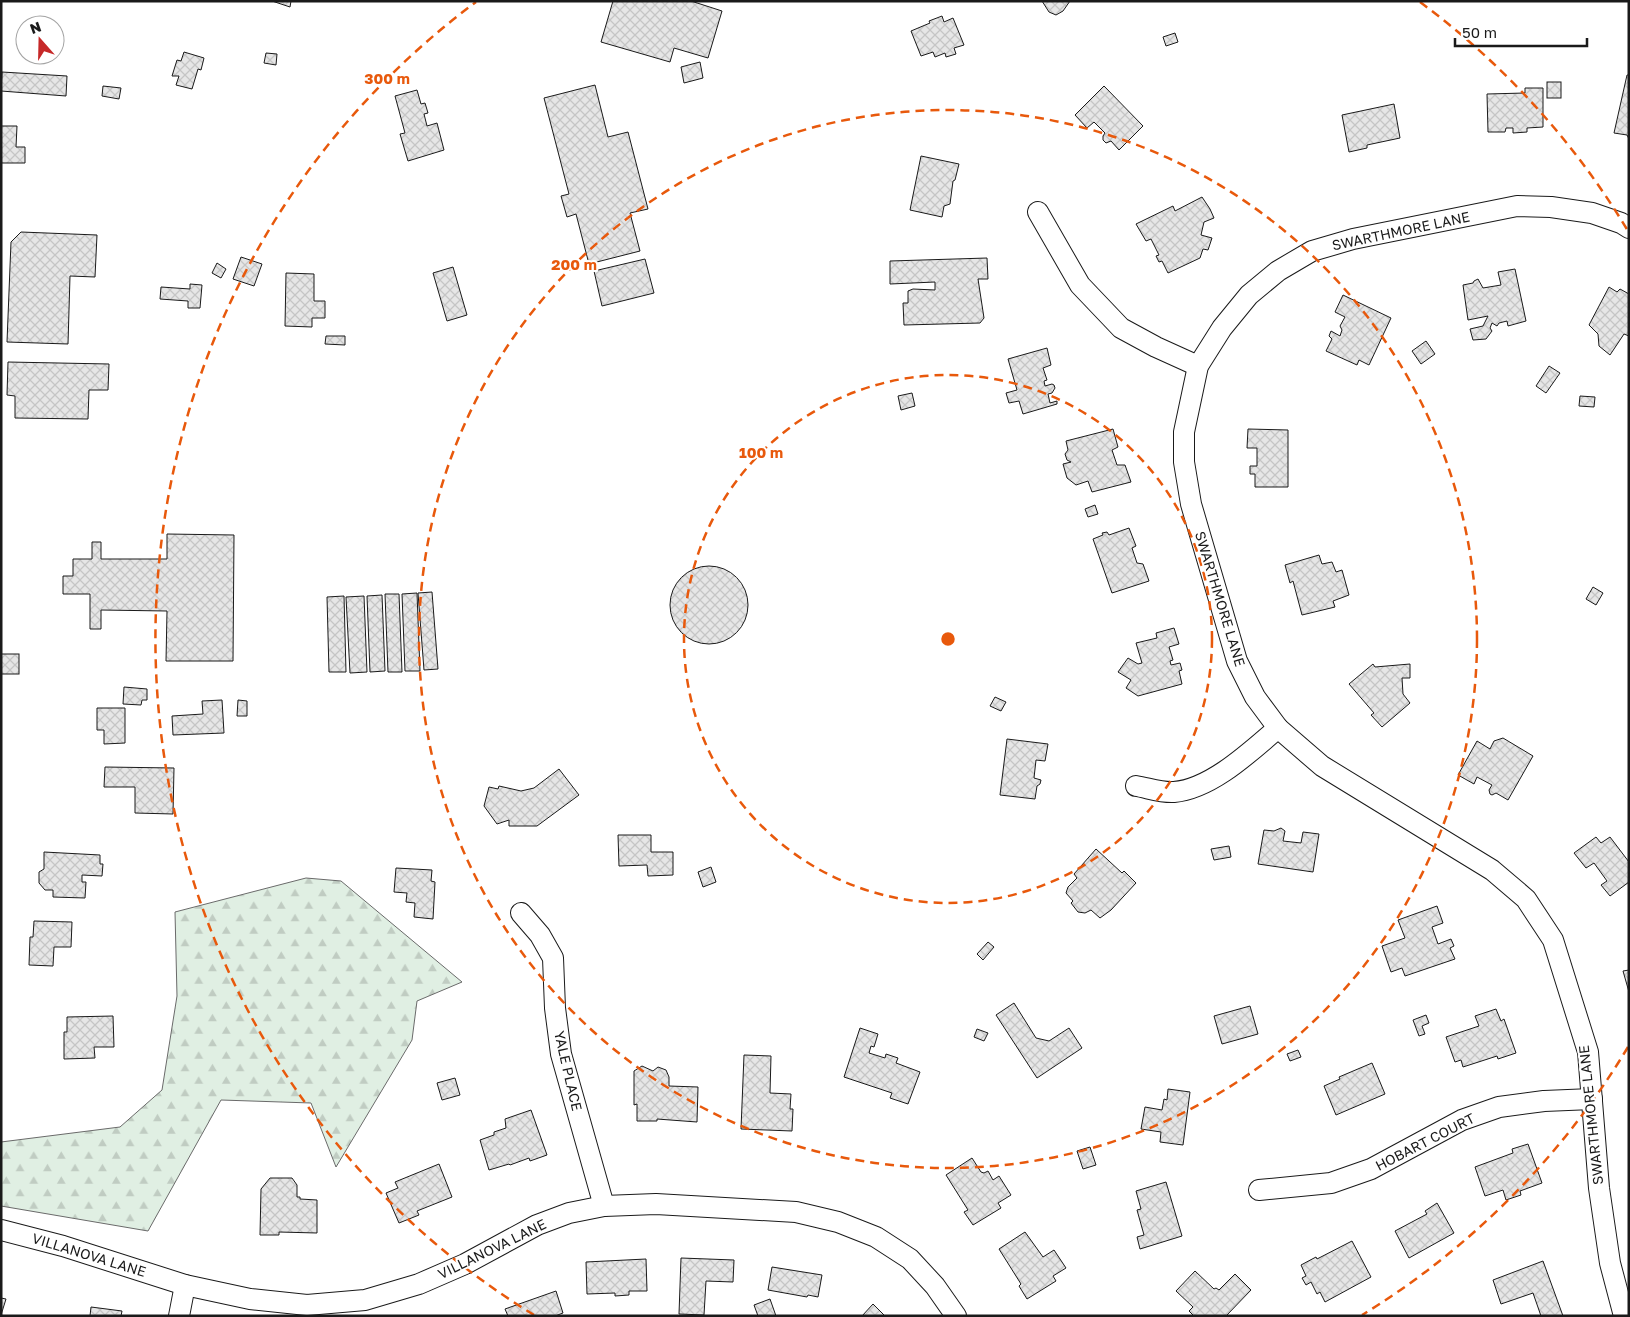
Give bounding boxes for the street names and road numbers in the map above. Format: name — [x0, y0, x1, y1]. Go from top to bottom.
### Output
street label: SWARTHMORE LANE — [1330, 208, 1471, 253]
street label: SWARTHMORE LANE — [1192, 529, 1249, 668]
street label: YALE PLACE — [551, 1029, 586, 1113]
street label: SWARTHMORE LANE — [1575, 1044, 1606, 1186]
street label: HOBART COURT — [1372, 1109, 1478, 1174]
street label: VILLANOVA LANE — [435, 1215, 549, 1282]
street label: VILLANOVA LANE — [30, 1229, 148, 1280]

